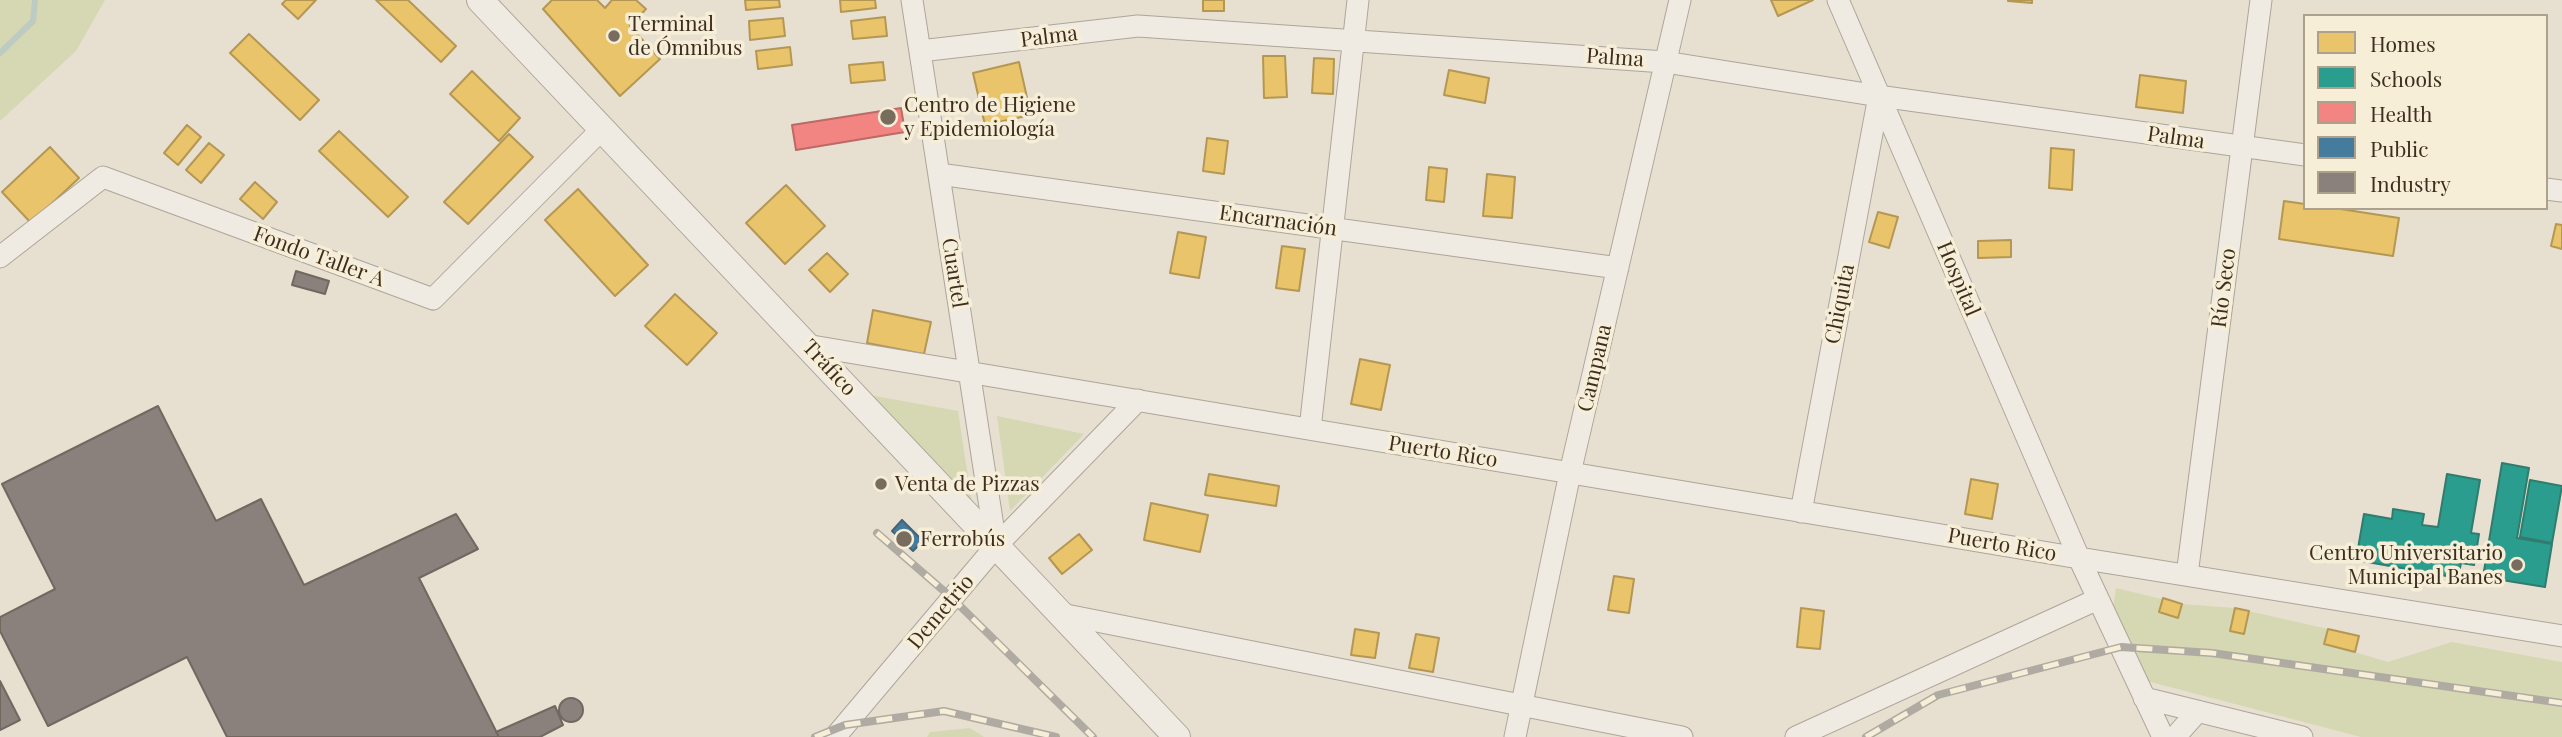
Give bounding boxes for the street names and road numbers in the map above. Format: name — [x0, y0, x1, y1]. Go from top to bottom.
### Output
street label: Palma — [1019, 21, 1079, 53]
street label: Palma — [1585, 43, 1645, 73]
street label: Palma — [2146, 122, 2206, 154]
street label: Encarnación — [1217, 200, 1339, 242]
street label: Fondo Taller A — [250, 222, 388, 292]
street label: Cuartel — [936, 236, 972, 310]
street label: Hospital — [1931, 238, 1985, 320]
street label: Río Seco — [2207, 247, 2241, 329]
street label: Chiquita — [1820, 262, 1860, 346]
street label: Campana — [1573, 322, 1617, 414]
street label: Tráfico — [797, 335, 861, 401]
street label: Puerto Rico — [1387, 431, 1499, 473]
street label: Puerto Rico — [1946, 523, 2058, 567]
street label: Demetrio — [903, 570, 979, 654]

